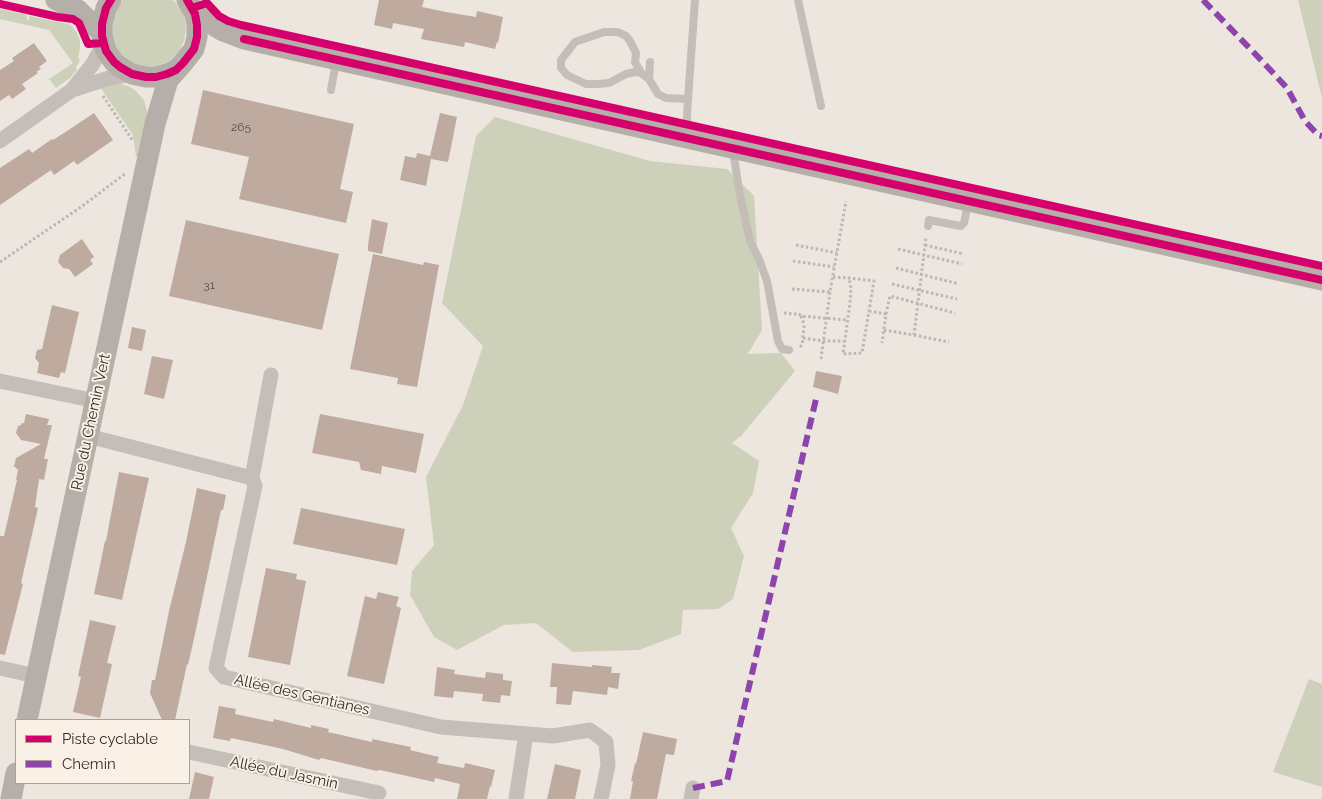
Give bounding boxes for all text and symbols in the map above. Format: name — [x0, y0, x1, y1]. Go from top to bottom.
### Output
house number: 265 — [231, 120, 251, 134]
house number: 31 — [203, 278, 215, 292]
street label: Rue du Chemin Vert — [68, 352, 114, 492]
street label: Allée des Gentianes — [233, 671, 371, 719]
legend — [15, 719, 190, 784]
text: Piste cyclable — [62, 730, 158, 748]
street label: Allée du Jasmin — [228, 753, 340, 793]
text: Chemin — [62, 755, 116, 773]

